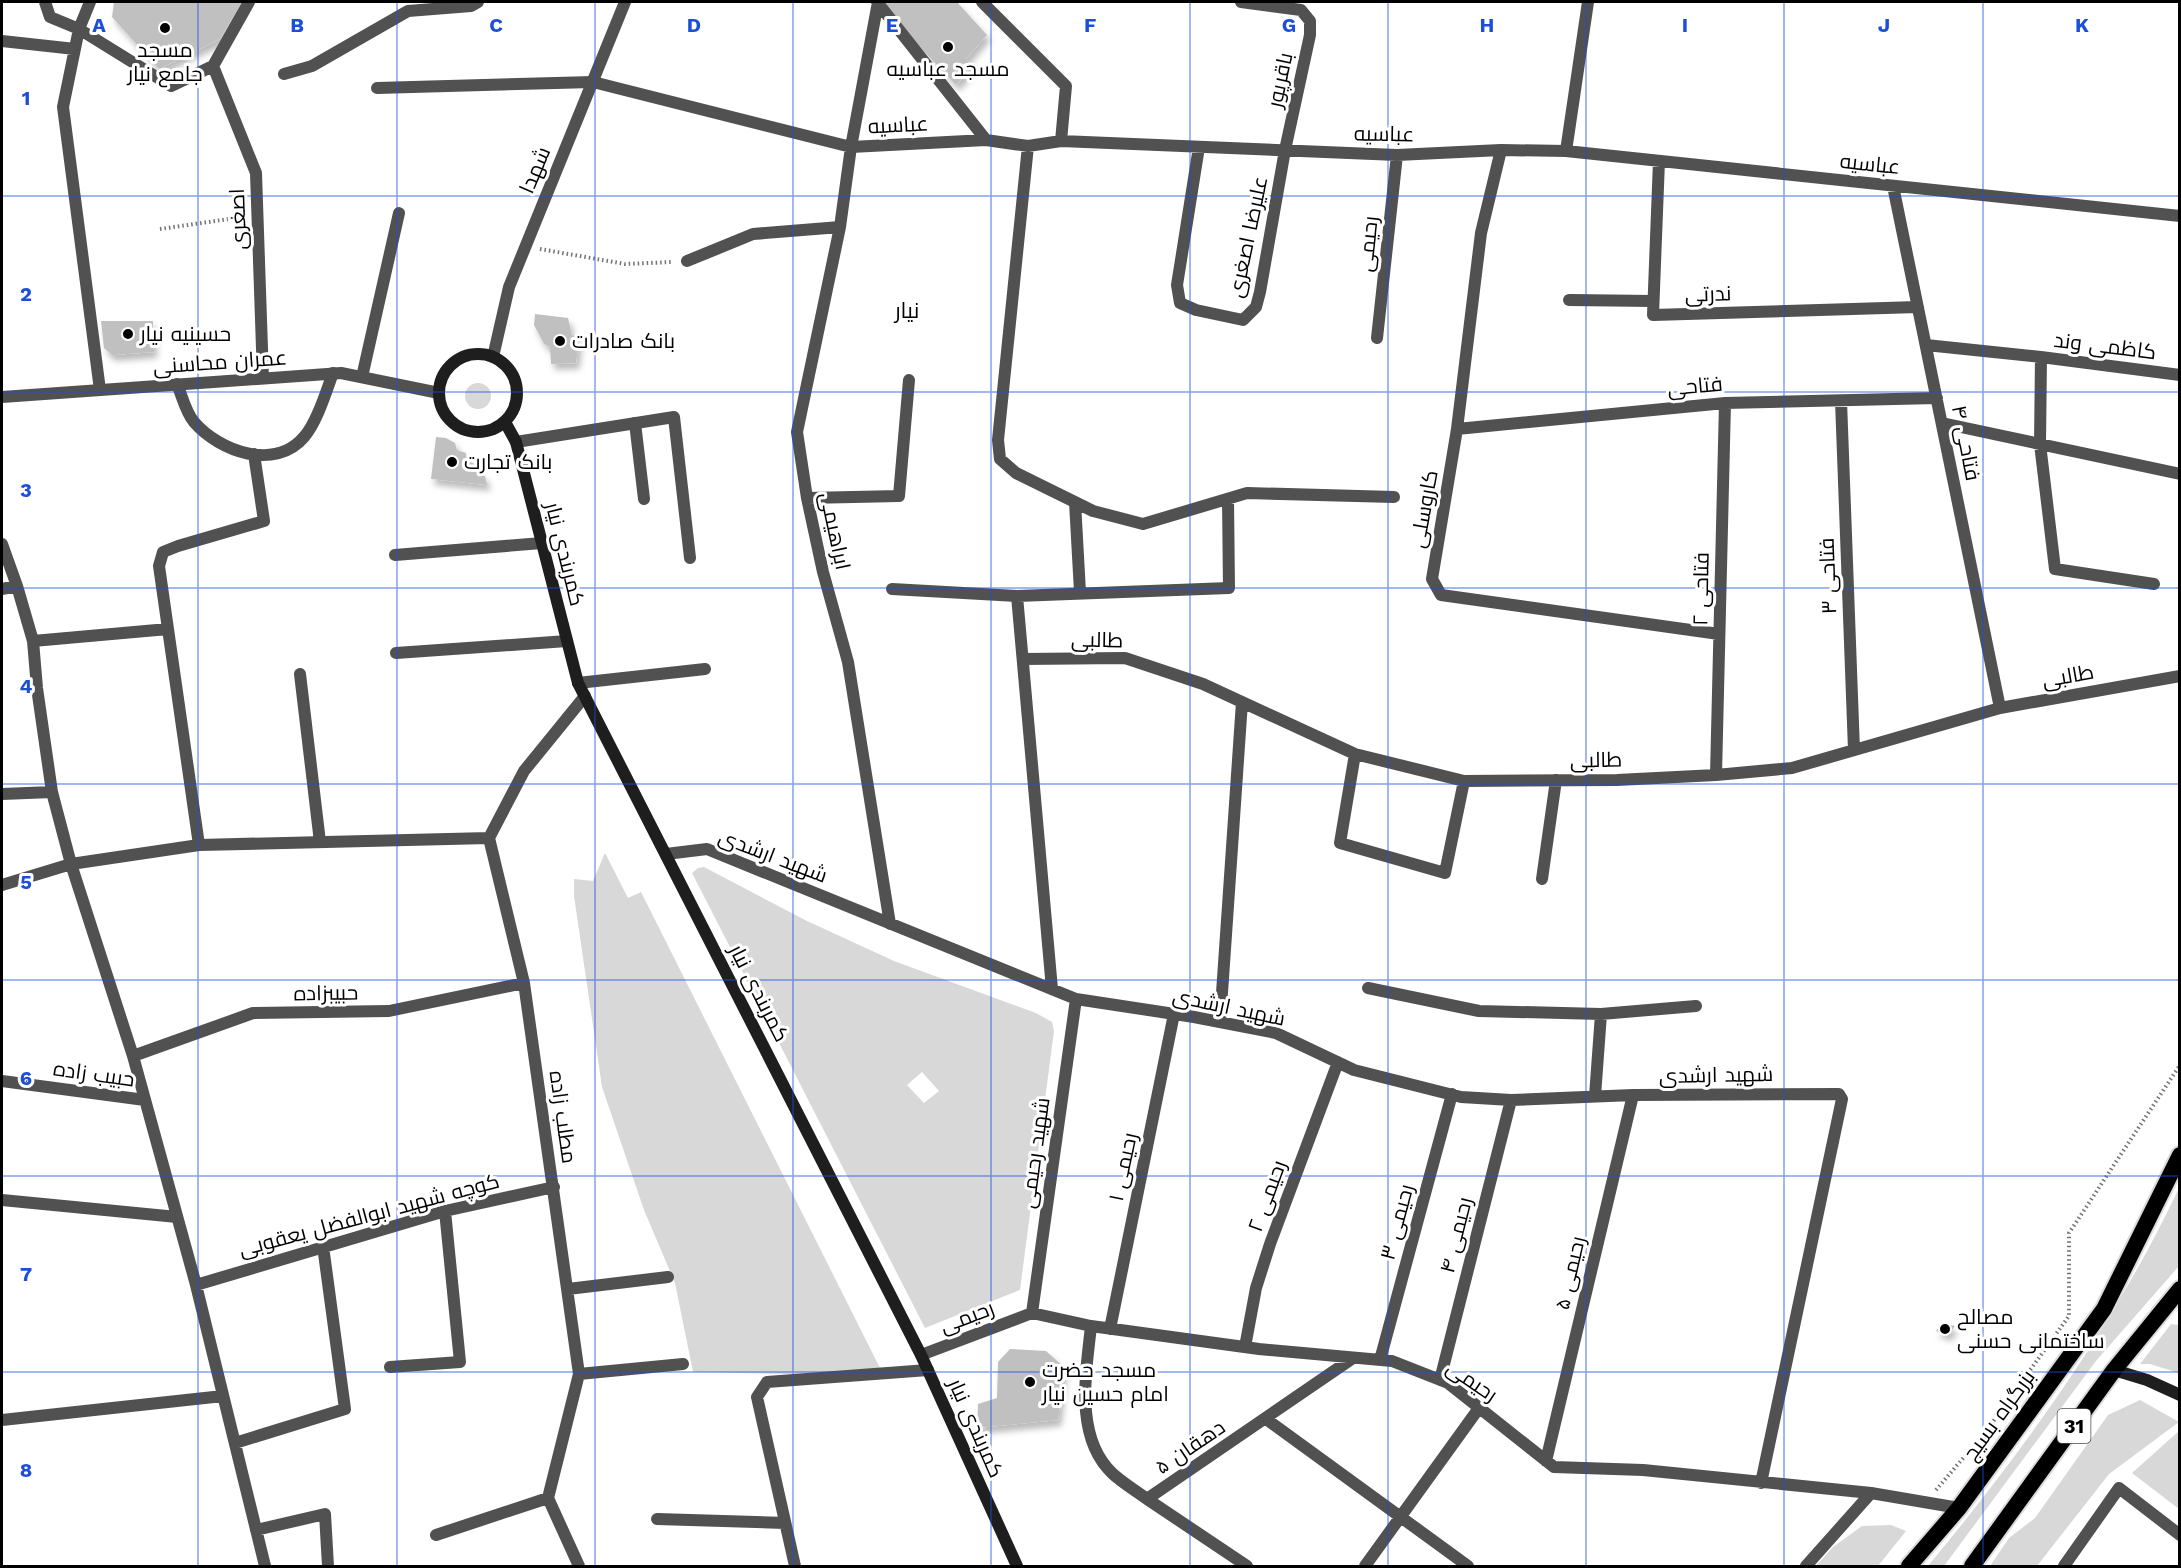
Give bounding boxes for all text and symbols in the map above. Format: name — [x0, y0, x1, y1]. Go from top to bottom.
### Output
text: A — [92, 13, 106, 37]
text: B — [290, 13, 304, 37]
text: C — [489, 13, 503, 37]
text: D — [687, 13, 701, 37]
text: E — [886, 13, 898, 37]
text: F — [1084, 13, 1096, 37]
text: G — [1282, 13, 1296, 37]
text: H — [1480, 13, 1494, 37]
text: I — [1682, 13, 1688, 37]
text: J — [1878, 13, 1890, 37]
text: K — [2075, 13, 2089, 37]
marker: مسجد جامع نیار — [158, 21, 172, 35]
place label: مسجد جامع نیار — [126, 37, 203, 88]
marker: مسجد عباسیه — [941, 40, 955, 54]
street label: باقرپور — [1261, 50, 1299, 111]
place label: مسجد عباسیه — [886, 56, 1010, 81]
text: 1 — [22, 86, 30, 110]
street label: عباسیه — [867, 110, 929, 139]
street label: عباسیه — [1354, 120, 1414, 147]
street label: شهدا — [514, 143, 556, 197]
street label: عباسیه — [1839, 148, 1901, 179]
street label: علیرضا اصغری — [1222, 174, 1274, 300]
street label: اصغری — [224, 188, 252, 250]
street label: رحیمی — [1352, 215, 1384, 273]
street label: ندرتی — [1684, 280, 1732, 308]
text: 2 — [20, 282, 32, 306]
district label: نیار — [893, 298, 919, 323]
place label: حسینیه نیار — [139, 321, 231, 346]
marker: حسینیه نیار — [121, 327, 135, 341]
street label: کاظمی وند — [2052, 327, 2158, 365]
place label: بانک صادرات — [572, 328, 675, 353]
marker: بانک صادرات — [553, 334, 567, 348]
street label: عمران محاسنی — [152, 344, 288, 380]
street label: فتاحی — [1666, 371, 1724, 401]
street label: فتاحی ۴ — [1946, 403, 1986, 483]
place label: بانک تجارت — [464, 449, 552, 474]
marker: بانک تجارت — [445, 455, 459, 469]
street label: کاروسلی — [1404, 468, 1444, 550]
text: 3 — [20, 478, 32, 502]
street label: ابراهیمی — [814, 490, 856, 572]
street label: کمربندی نیار — [539, 498, 590, 609]
street label: فتاحی ۳ — [1814, 537, 1842, 615]
street label: فتاحی ۲ — [1687, 552, 1715, 626]
street label: طالبی — [1071, 627, 1123, 653]
street label: طالبی — [2040, 659, 2096, 693]
text: 4 — [20, 674, 33, 698]
street label: طالبی — [1570, 747, 1622, 773]
street label: شهید ارشدی — [715, 823, 831, 889]
text: 5 — [20, 870, 32, 894]
street label: کمربندی نیار — [723, 939, 795, 1046]
street label: حبیبزاده — [294, 979, 358, 1006]
street label: شهید ارشدی — [1170, 982, 1288, 1032]
street label: حبیب زاده — [52, 1055, 136, 1092]
street label: شهید ارشدی — [1659, 1061, 1773, 1089]
text: 6 — [20, 1066, 32, 1090]
street label: مطلب زاده — [545, 1069, 582, 1165]
street label: شهید رحیمی — [1014, 1096, 1056, 1210]
street label: رحیمی ۱ — [1103, 1130, 1143, 1204]
street label: رحیمی ۲ — [1242, 1157, 1292, 1235]
street label: کوچه شهید ابوالفضل یعقوبی — [236, 1168, 502, 1263]
street label: رحیمی ۳ — [1374, 1181, 1420, 1263]
street label: رحیمی ۴ — [1434, 1194, 1478, 1276]
street label: رحیمی ۵ — [1549, 1234, 1591, 1312]
text: 7 — [20, 1262, 32, 1286]
street label: رحیمی — [936, 1295, 998, 1339]
place label: مصالح ساختمانی حسنی — [1957, 1304, 2105, 1354]
marker: مصالح ساختمانی حسنی — [1938, 1322, 1952, 1336]
street label: رحیمی — [1441, 1355, 1503, 1407]
place label: مسجد حضرت امام حسین نیار — [1041, 1357, 1169, 1408]
street label: بزرگراه بسیج — [1957, 1364, 2041, 1466]
street label: کمربندی نیار — [942, 1373, 1009, 1482]
marker: مسجد حضرت امام حسین نیار — [1023, 1375, 1037, 1389]
road number: 31 — [2058, 1409, 2090, 1443]
street label: دهقان ۵ — [1150, 1414, 1230, 1480]
text: 8 — [20, 1458, 32, 1482]

